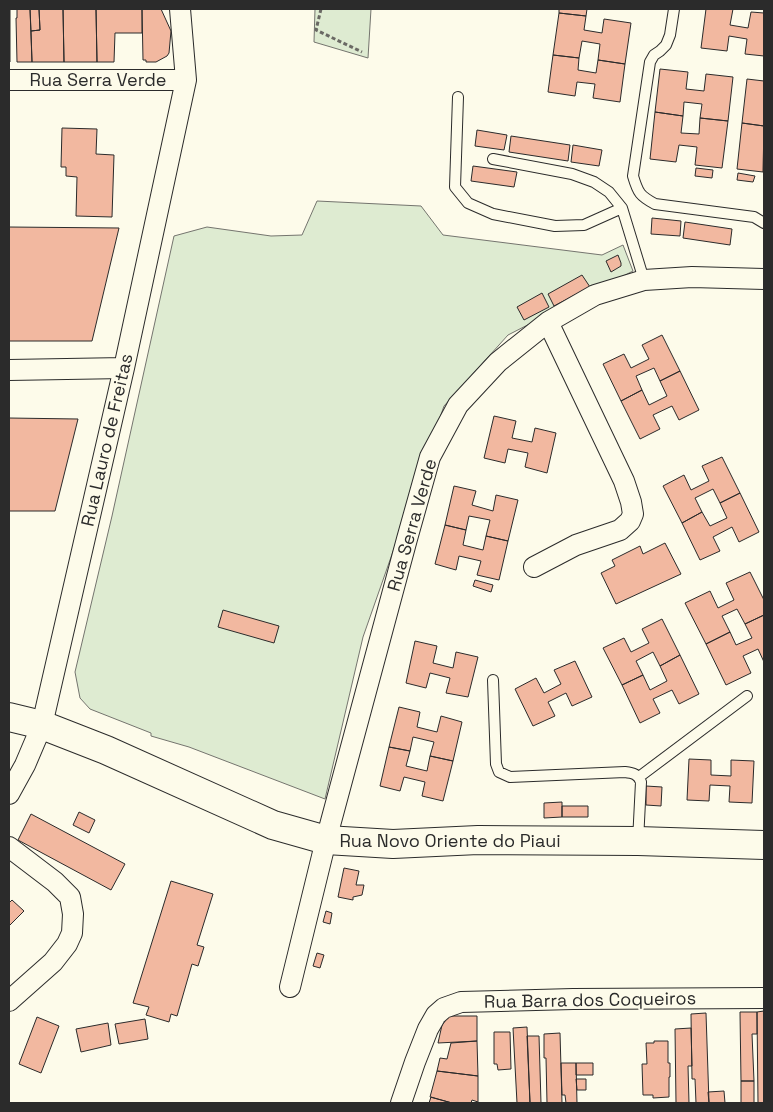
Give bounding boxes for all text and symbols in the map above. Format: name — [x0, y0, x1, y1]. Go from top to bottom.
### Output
street label: Rua Serra Verde — [30, 68, 166, 91]
street label: Rua Lauro de Freitas — [75, 351, 138, 529]
street label: Rua Serra Verde — [382, 456, 441, 594]
street label: Rua Novo Oriente do Piaui — [339, 829, 561, 852]
street label: Rua Barra dos Coqueiros — [484, 986, 696, 1013]

